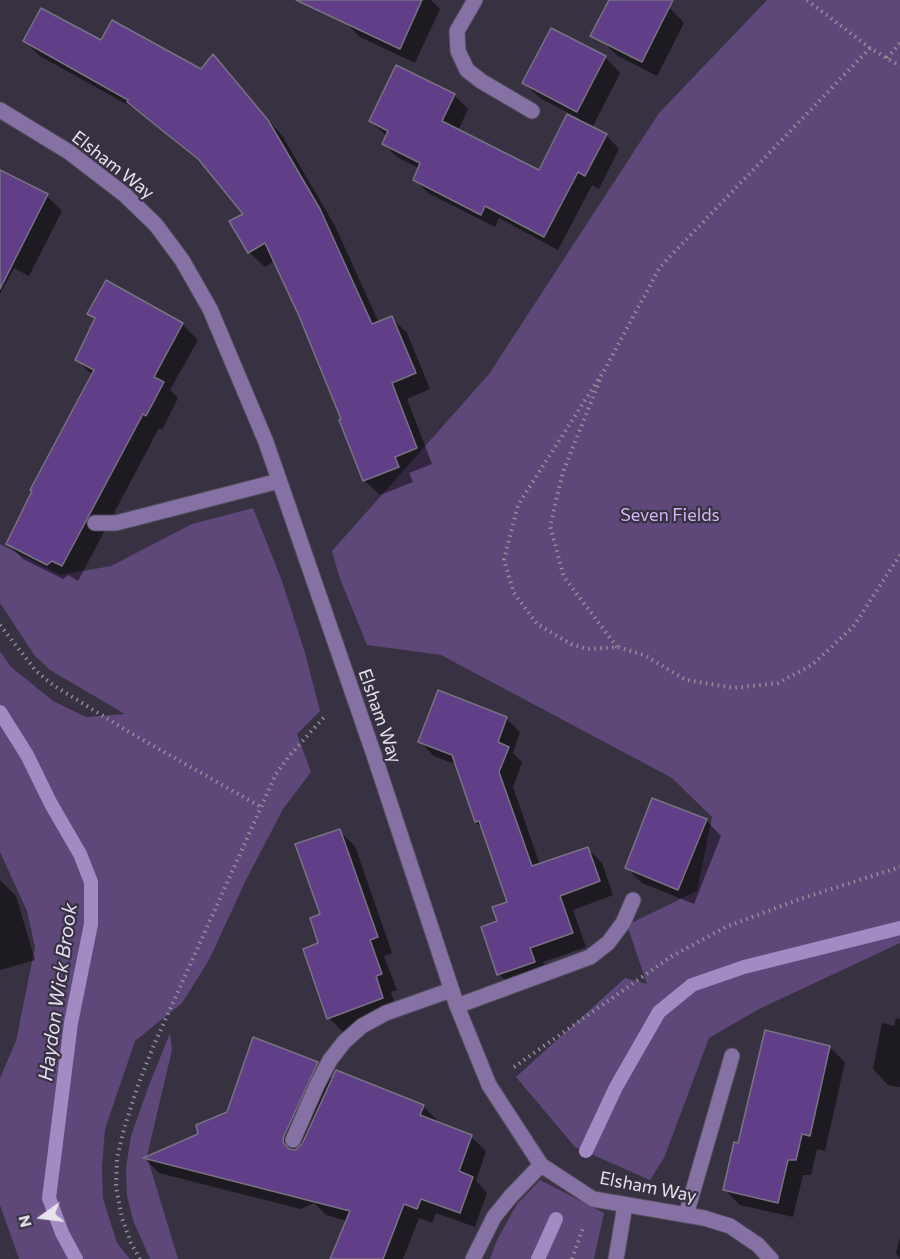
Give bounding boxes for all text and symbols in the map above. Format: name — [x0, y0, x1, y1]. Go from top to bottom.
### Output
street label: Elsham Way — [68, 126, 158, 204]
park label: Seven Fields — [620, 504, 720, 526]
street label: Elsham Way — [354, 666, 406, 766]
water label: Haydon Wick Brook — [34, 902, 82, 1082]
street label: Elsham Way — [598, 1167, 698, 1207]
north arrow — [12, 1187, 72, 1247]
text: N — [13, 1213, 35, 1230]

